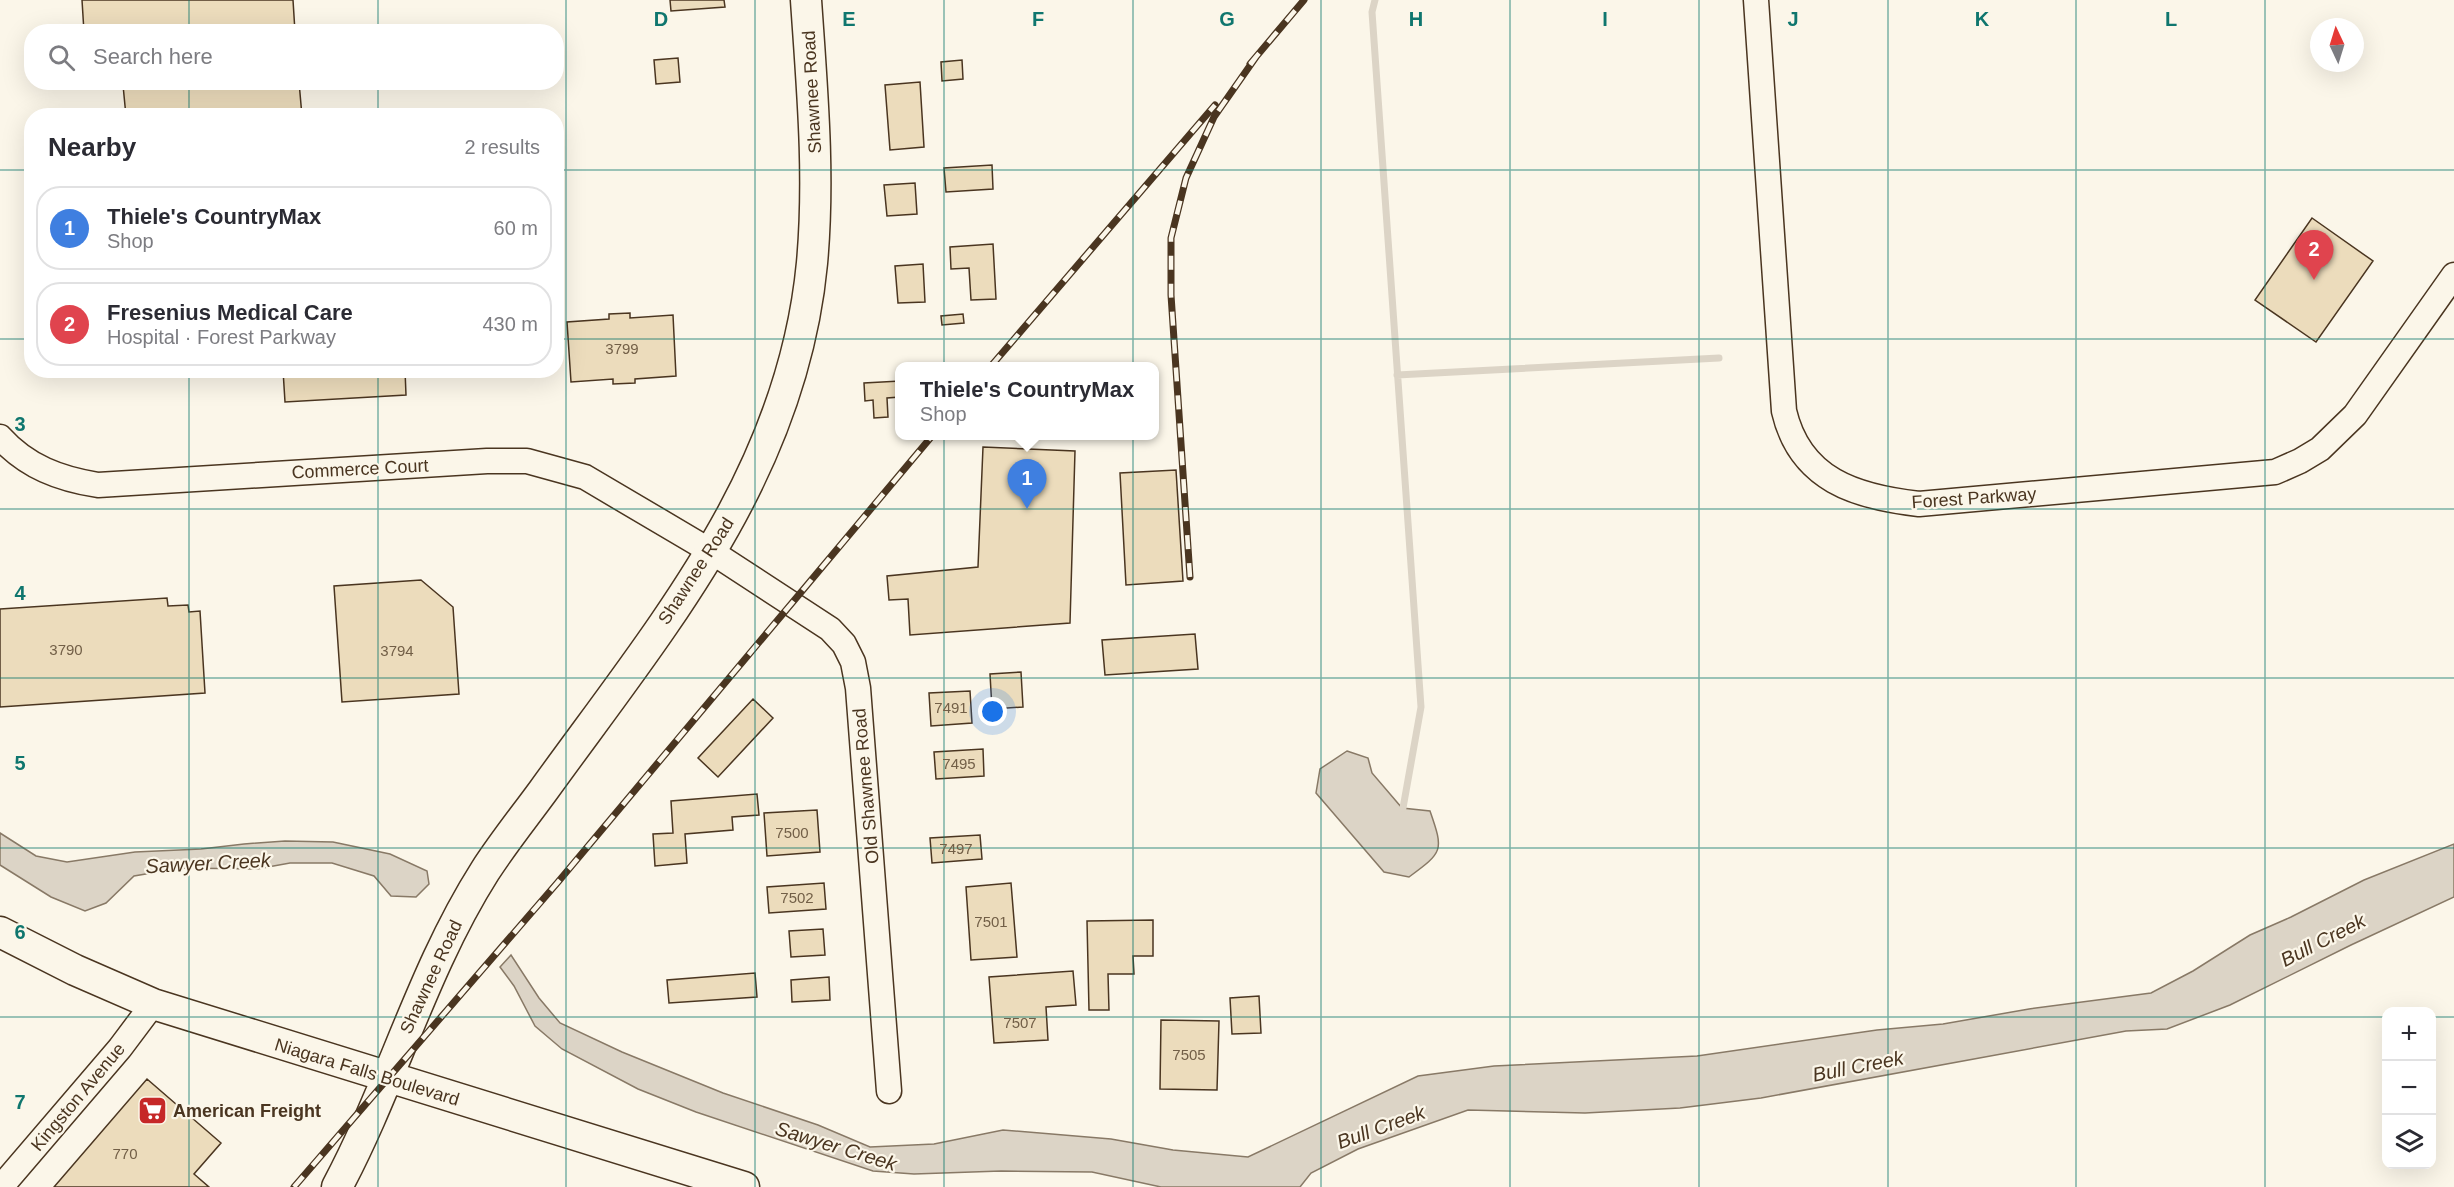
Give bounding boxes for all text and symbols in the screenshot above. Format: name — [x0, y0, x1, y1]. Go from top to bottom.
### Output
text: D — [654, 8, 668, 30]
text: E — [842, 8, 856, 30]
text: F — [1032, 8, 1044, 30]
text: G — [1219, 8, 1235, 30]
text: H — [1409, 8, 1423, 30]
text: I — [1602, 8, 1608, 30]
text: J — [1787, 8, 1799, 30]
text: K — [1975, 8, 1990, 30]
text: L — [2165, 8, 2177, 30]
north arrow — [2310, 18, 2364, 72]
search box — [24, 24, 564, 90]
street label: Shawnee Road — [799, 30, 825, 154]
icon: search — [45, 41, 78, 74]
text: Search here — [93, 44, 213, 69]
text: Nearby — [48, 132, 136, 162]
text: 2 results — [464, 136, 540, 158]
text: Thiele's CountryMax — [107, 204, 321, 229]
text: 1 — [64, 217, 75, 239]
text: 60 m — [494, 217, 538, 239]
text: Shop — [107, 230, 154, 252]
pin: 2 — [2294, 230, 2334, 280]
text: Fresenius Medical Care — [107, 300, 353, 325]
text: 2 — [64, 313, 75, 335]
text: 430 m — [482, 313, 538, 335]
text: Hospital · Forest Parkway — [107, 326, 336, 348]
house number: 3799 — [605, 340, 639, 357]
popup — [895, 362, 1159, 440]
text: Thiele's CountryMax — [920, 377, 1134, 402]
text: Shop — [920, 403, 967, 425]
text: 3 — [14, 413, 26, 435]
street label: Commerce Court — [291, 455, 429, 483]
pin: 1 — [1008, 460, 1046, 509]
street label: Forest Parkway — [1911, 484, 2037, 512]
street label: Shawnee Road — [654, 514, 738, 628]
text: 4 — [14, 582, 26, 604]
house number: 3790 — [49, 641, 83, 658]
house number: 3794 — [380, 642, 414, 659]
your location — [978, 697, 1007, 726]
house number: 7491 — [934, 699, 968, 716]
street label: Old Shawnee Road — [849, 707, 883, 865]
text: 5 — [14, 752, 26, 774]
house number: 7495 — [942, 755, 976, 772]
house number: 7500 — [775, 824, 809, 841]
house number: 7497 — [939, 840, 973, 857]
water label: Sawyer Creek — [145, 849, 272, 877]
house number: 7502 — [780, 889, 814, 906]
water label: Bull Creek — [2277, 909, 2370, 971]
house number: 7501 — [974, 913, 1008, 930]
street label: Shawnee Road — [396, 917, 466, 1037]
text: 6 — [14, 921, 26, 943]
map controls — [2382, 1007, 2436, 1169]
button: + — [2382, 1007, 2436, 1061]
house number: 7507 — [1003, 1014, 1037, 1031]
street label: Niagara Falls Boulevard — [272, 1034, 462, 1110]
street label: Kingston Avenue — [27, 1039, 129, 1155]
house number: 7505 — [1172, 1046, 1206, 1063]
water label: Bull Creek — [1811, 1046, 1906, 1086]
button: − — [2382, 1061, 2436, 1115]
text: 7 — [14, 1091, 26, 1113]
supermarket icon: American Freight — [136, 1095, 168, 1127]
place label: American Freight — [173, 1101, 321, 1121]
water label: Bull Creek — [1334, 1101, 1429, 1153]
button: layers — [2382, 1115, 2436, 1169]
water label: Sawyer Creek — [773, 1117, 900, 1175]
house number: 770 — [112, 1145, 138, 1162]

